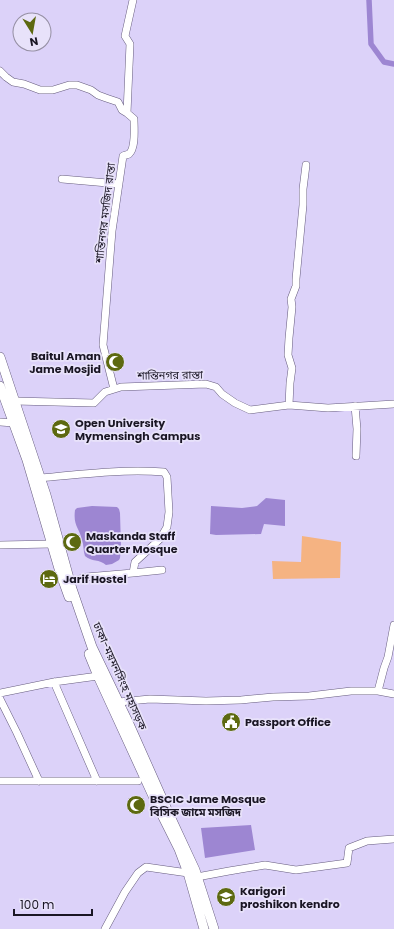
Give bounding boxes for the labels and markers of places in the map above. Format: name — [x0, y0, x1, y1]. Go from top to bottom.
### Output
place label: Baitul Aman Jame Mosjid — [29, 348, 101, 377]
mosque icon: Baitul Aman Jame Mosjid — [104, 351, 126, 373]
place label: Open University Mymensingh Campus — [75, 415, 200, 444]
school or university icon: Open University Mymensingh Campus — [50, 418, 72, 440]
place label: Maskanda Staff Quarter Mosque — [86, 528, 178, 557]
mosque icon: Maskanda Staff Quarter Mosque — [61, 531, 83, 553]
hotel icon: Jarif Hostel — [38, 568, 60, 590]
place label: Jarif Hostel — [63, 571, 127, 587]
public building icon: Passport Office — [220, 711, 242, 733]
place label: Passport Office — [245, 714, 331, 730]
place label: BSCIC Jame Mosque বিসিক জামে মসজিদ — [149, 791, 266, 820]
mosque icon: BSCIC Jame Mosque বিসিক জামে মসজিদ — [125, 794, 147, 816]
place label: Karigori proshikon kendro — [240, 883, 340, 912]
school or university icon: Karigori proshikon kendro — [215, 886, 237, 908]

